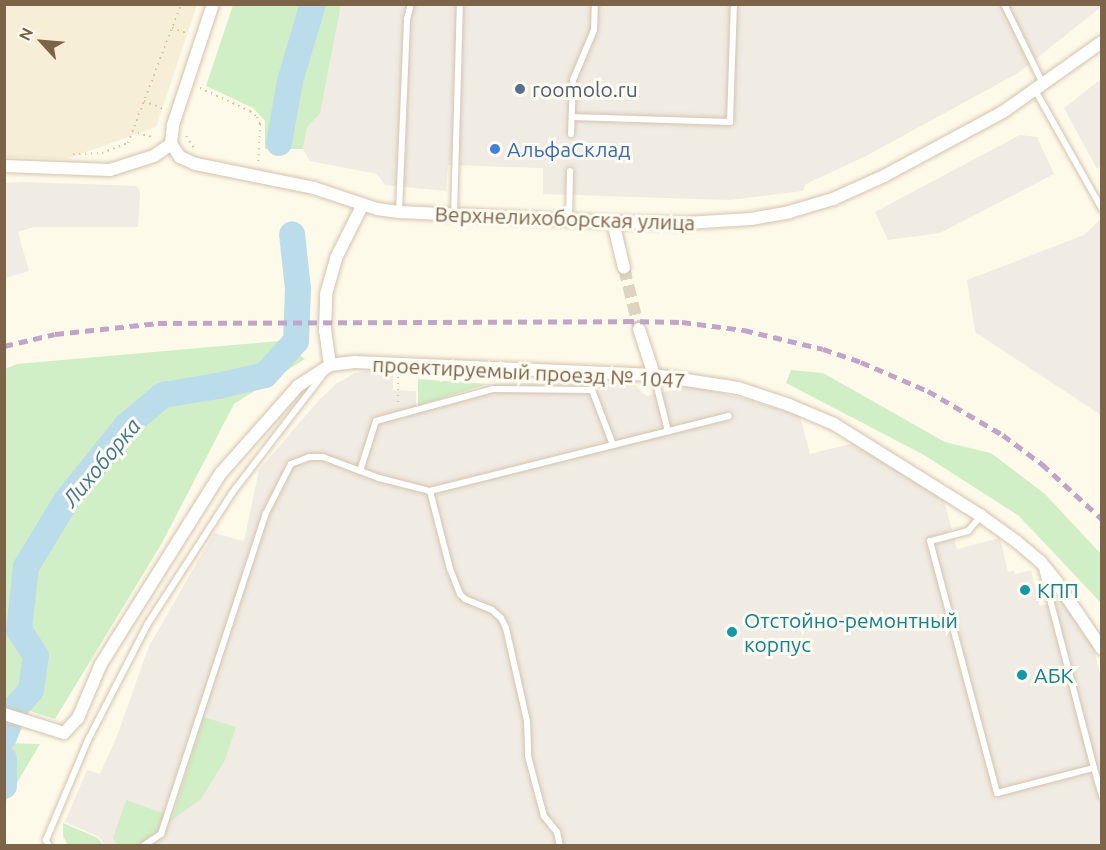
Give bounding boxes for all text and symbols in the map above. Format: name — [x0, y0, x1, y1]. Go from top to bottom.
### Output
north arrow — [12, 12, 72, 72]
text: N — [15, 25, 37, 43]
place label: roomolo.ru — [532, 76, 638, 102]
marker: roomolo.ru — [513, 82, 527, 96]
place label: АльфаСклад — [507, 136, 631, 162]
marker: АльфаСклад — [488, 142, 502, 156]
street label: Верхнелихоборская улица — [434, 201, 696, 235]
street label: проектируемый проезд № 1047 — [372, 351, 686, 393]
water label: Лихоборка — [56, 413, 146, 511]
place label: КПП — [1037, 577, 1079, 603]
marker: КПП — [1018, 583, 1032, 597]
place label: Отстойно-ремонтный корпус — [744, 607, 958, 657]
marker: Отстойно-ремонтный корпус — [725, 625, 739, 639]
place label: АБК — [1034, 662, 1073, 688]
marker: АБК — [1015, 668, 1029, 682]

